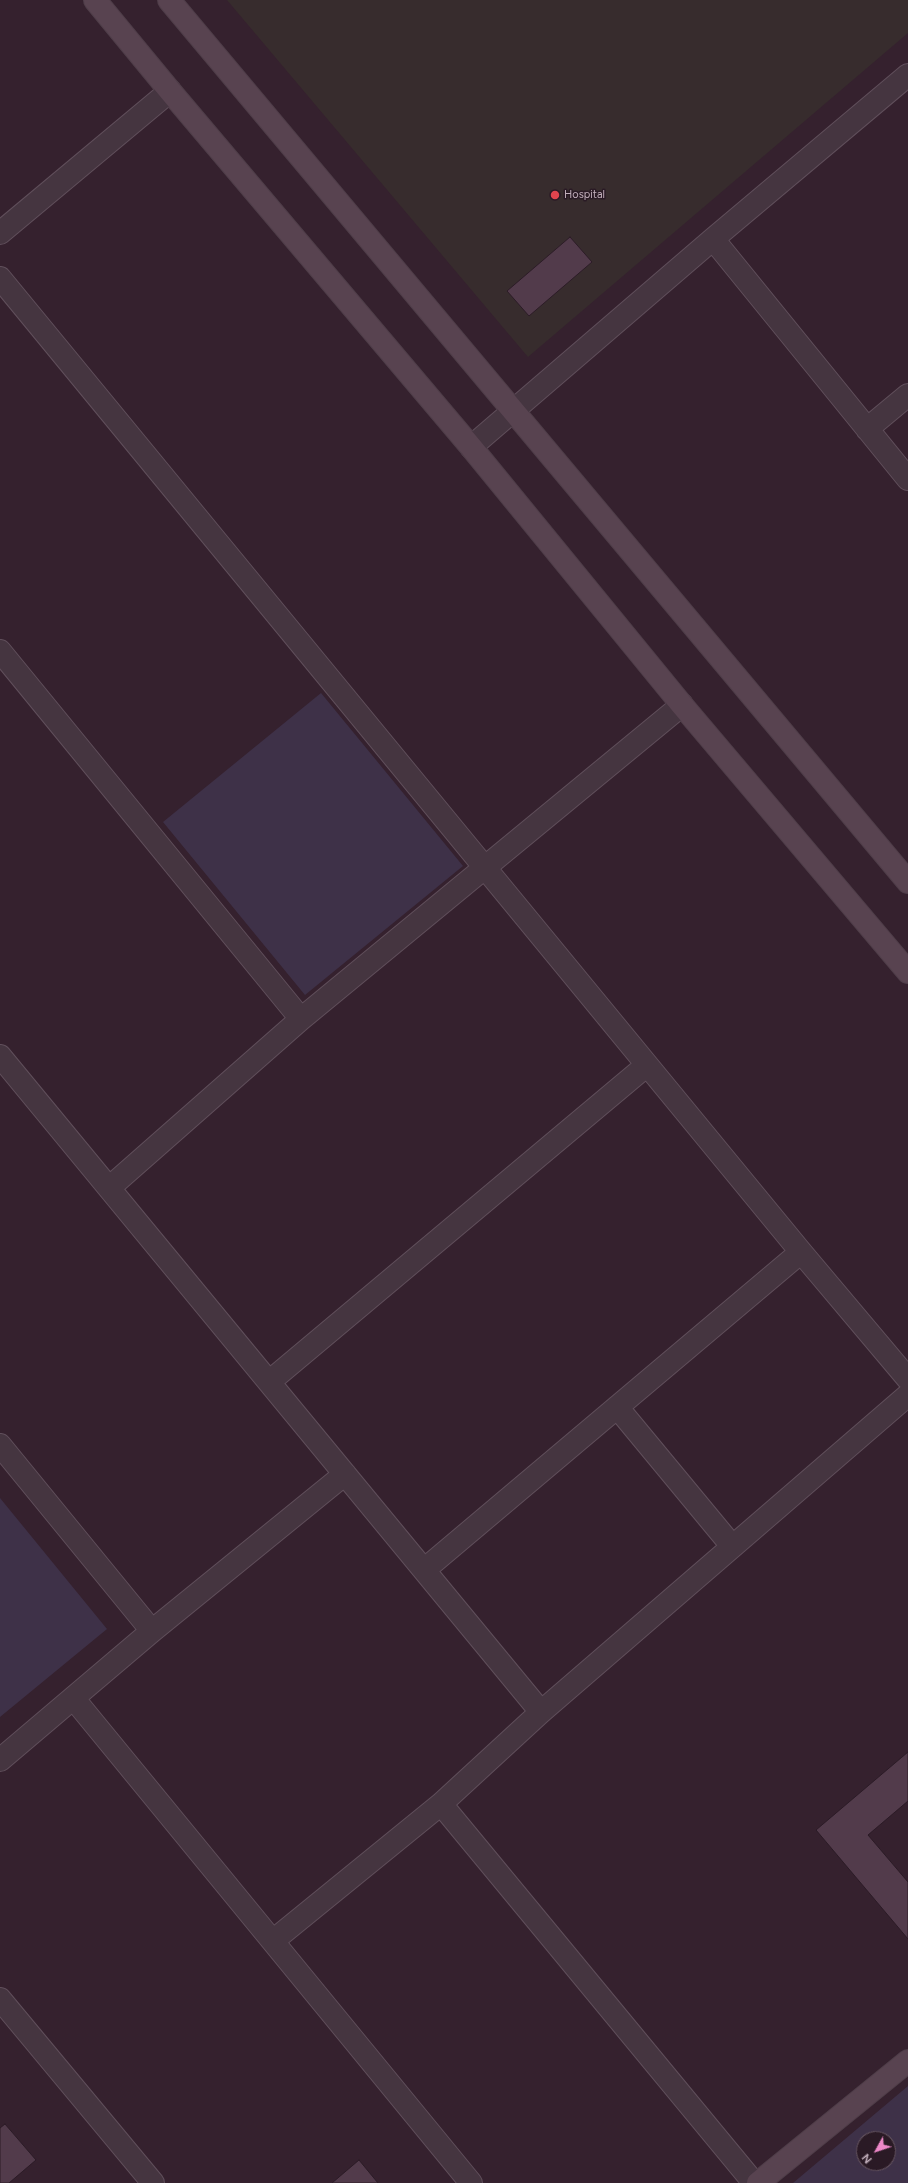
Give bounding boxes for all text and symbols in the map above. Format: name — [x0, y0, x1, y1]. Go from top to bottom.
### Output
place label: Hospital — [564, 188, 605, 202]
marker: Hospital — [549, 189, 561, 201]
north arrow — [856, 2131, 896, 2171]
text: N — [859, 2151, 875, 2166]

